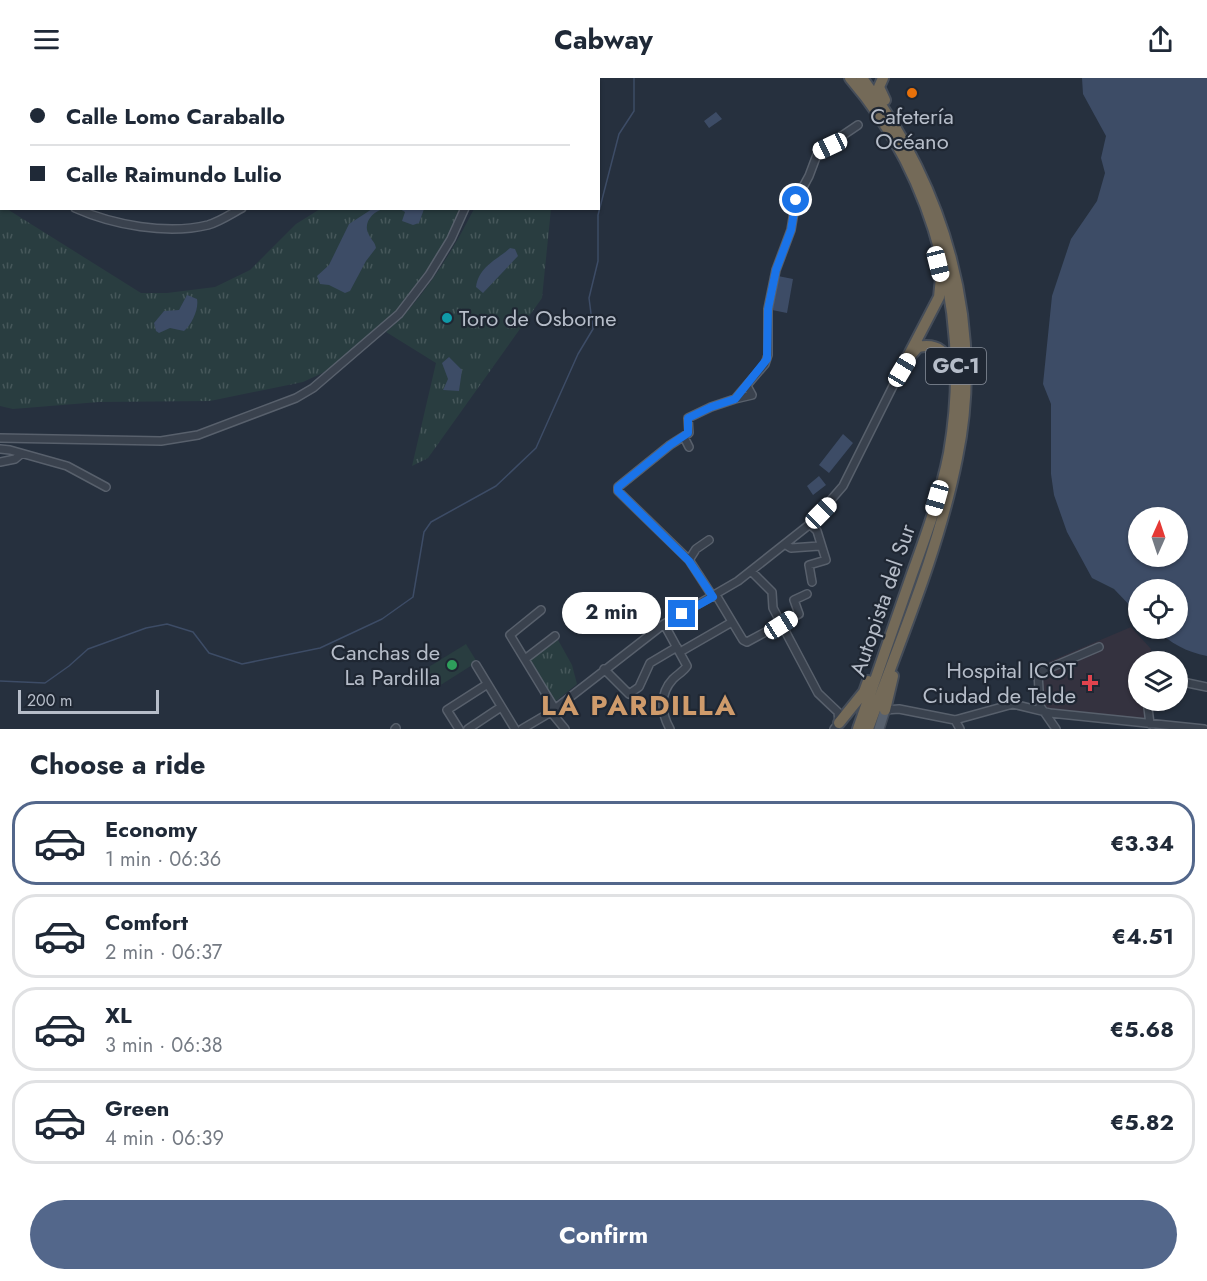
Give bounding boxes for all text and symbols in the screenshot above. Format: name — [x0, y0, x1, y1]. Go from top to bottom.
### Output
text: Cabway — [554, 20, 653, 59]
icon: menu — [30, 23, 63, 56]
icon: share — [1144, 23, 1177, 56]
marker: Cafetería Océano — [905, 86, 919, 100]
text: Calle Lomo Caraballo — [66, 100, 285, 132]
place label: Cafetería Océano — [870, 100, 954, 157]
car — [810, 130, 850, 162]
text: Calle Raimundo Lulio — [66, 158, 282, 190]
route start — [782, 186, 809, 213]
car — [925, 244, 951, 284]
place label: Toro de Osborne — [459, 302, 617, 334]
marker: Toro de Osborne — [440, 311, 454, 325]
road number: GC-1 — [926, 348, 986, 384]
car — [885, 350, 919, 390]
car — [923, 478, 951, 518]
car — [802, 494, 840, 532]
north arrow — [1128, 507, 1188, 567]
map controls — [1128, 507, 1188, 711]
street label: Autopista del Sur — [841, 519, 923, 680]
button: locate — [1128, 579, 1188, 639]
callout: 2 min — [562, 593, 661, 635]
text: 2 min — [585, 598, 638, 627]
route end — [668, 600, 695, 627]
car — [761, 608, 801, 642]
place label: Canchas de La Pardilla — [331, 636, 440, 693]
button: layers — [1128, 651, 1188, 711]
place label: Hospital ICOT Ciudad de Telde — [923, 654, 1077, 711]
marker: Canchas de La Pardilla — [445, 658, 459, 672]
marker: Hospital ICOT Ciudad de Telde — [1081, 674, 1099, 692]
district label: LA PARDILLA — [541, 685, 737, 726]
scale bar — [18, 687, 159, 714]
text: 200 m — [27, 689, 73, 712]
text: Choose a ride — [30, 745, 205, 784]
text: Economy — [105, 813, 197, 845]
icon: car — [33, 816, 87, 870]
text: €3.34 — [1110, 827, 1174, 859]
text: 1 min · 06:36 — [105, 845, 221, 874]
text: Comfort — [105, 906, 188, 938]
icon: car — [33, 909, 87, 963]
text: €4.51 — [1112, 920, 1174, 952]
text: 2 min · 06:37 — [105, 938, 222, 967]
text: XL — [105, 999, 132, 1031]
icon: car — [33, 1002, 87, 1056]
text: €5.68 — [1110, 1013, 1174, 1045]
text: 3 min · 06:38 — [105, 1031, 223, 1060]
text: Green — [105, 1092, 169, 1124]
icon: car — [33, 1095, 87, 1149]
text: €5.82 — [1110, 1106, 1174, 1138]
text: 4 min · 06:39 — [105, 1124, 224, 1153]
button: Confirm — [30, 1200, 1177, 1269]

